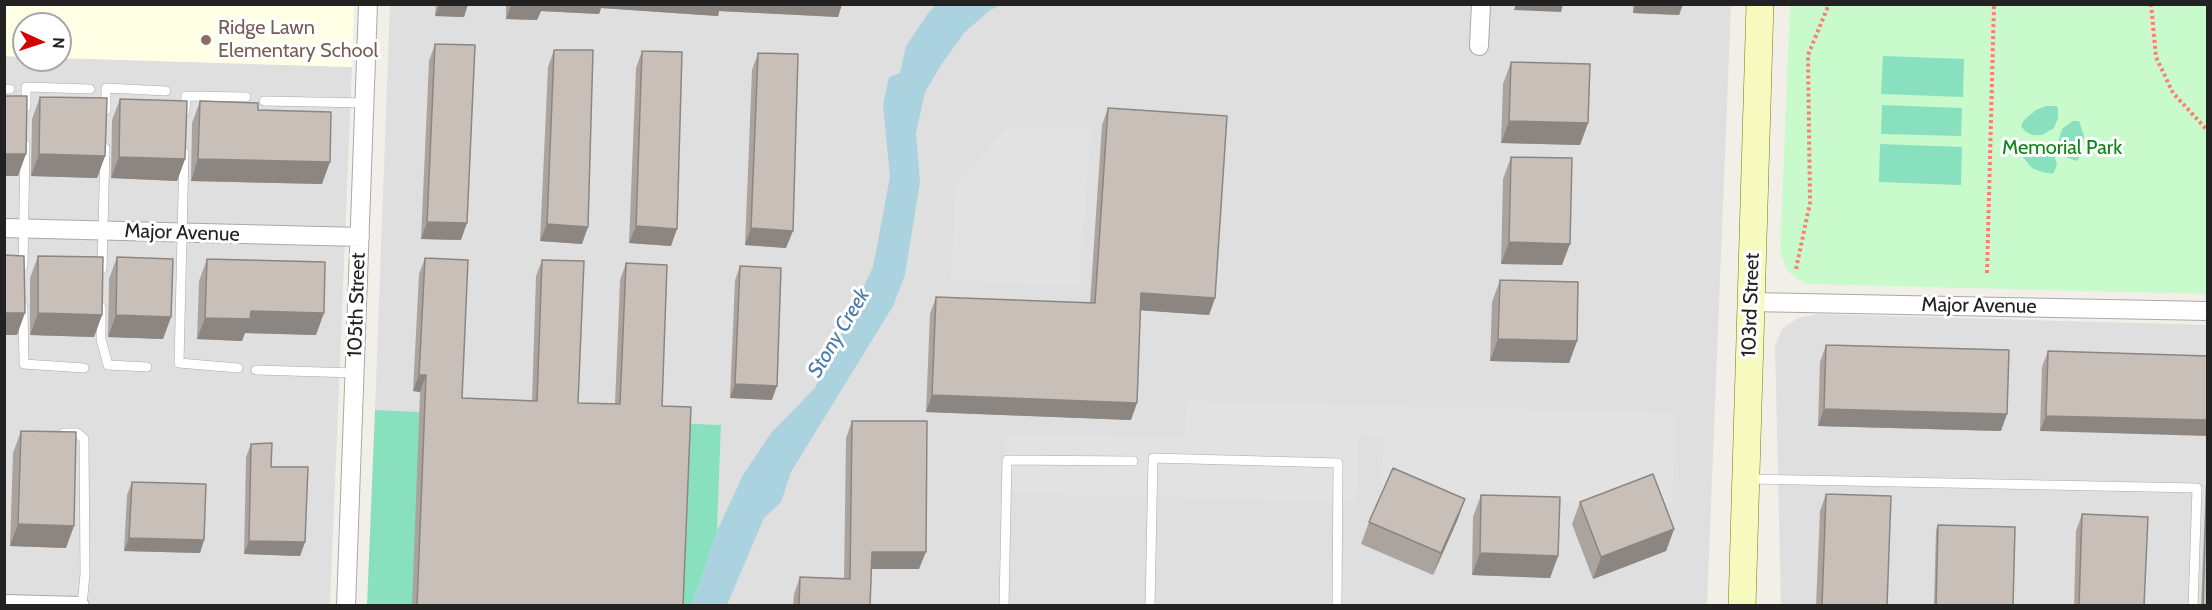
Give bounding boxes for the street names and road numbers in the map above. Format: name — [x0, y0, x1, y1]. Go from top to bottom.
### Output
street label: Major Avenue — [124, 219, 240, 247]
street label: 105th Street — [343, 252, 371, 358]
street label: 103rd Street — [1737, 252, 1765, 358]
street label: Major Avenue — [1921, 293, 2037, 319]

